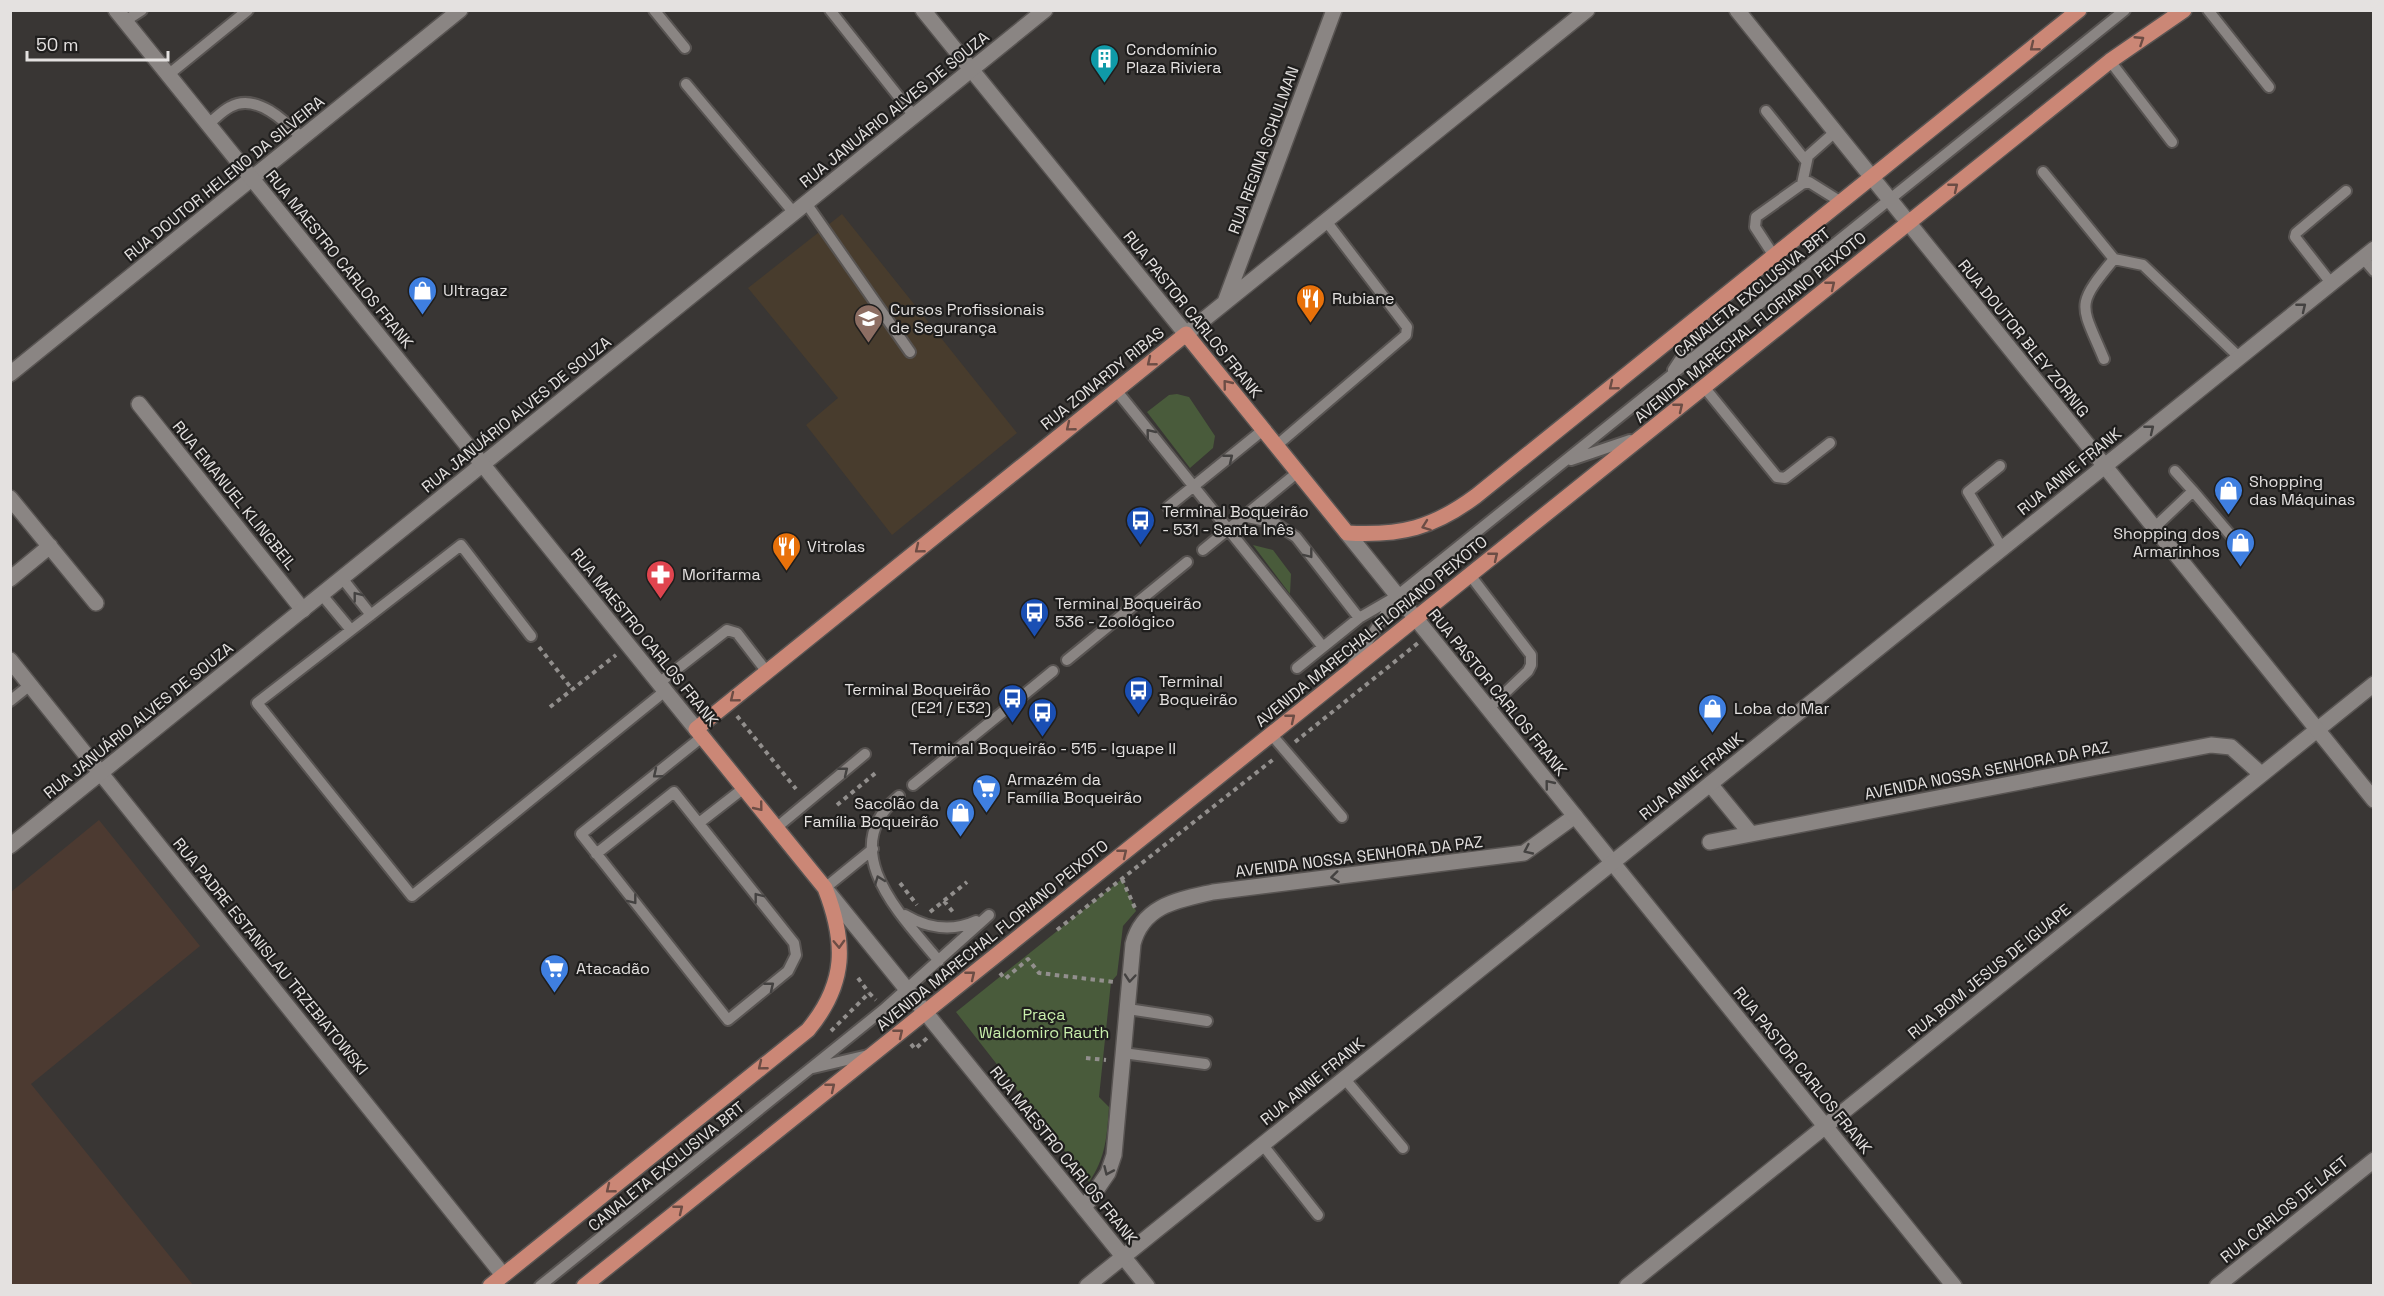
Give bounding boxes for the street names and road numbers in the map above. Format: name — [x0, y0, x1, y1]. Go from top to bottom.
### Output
street label: RUA JANUÁRIO ALVES DE SOUZA — [795, 26, 993, 192]
street label: RUA REGINA SCHULMAN — [1223, 63, 1304, 237]
street label: RUA DOUTOR HELENO DA SILVEIRA — [120, 91, 329, 266]
street label: RUA MAESTRO CARLOS FRANK — [261, 166, 418, 353]
street label: CANALETA EXCLUSIVA BRT — [1670, 223, 1835, 362]
street label: RUA PASTOR CARLOS FRANK — [1119, 226, 1267, 402]
street label: AVENIDA MARECHAL FLORIANO PEIXOTO — [1630, 227, 1871, 428]
street label: RUA DOUTOR BLEY ZORNIG — [1953, 255, 2094, 422]
street label: RUA ZONARDY RIBAS — [1036, 322, 1169, 435]
street label: RUA JANUÁRIO ALVES DE SOUZA — [417, 331, 615, 497]
street label: RUA EMANUEL KLINGBEIL — [168, 416, 301, 574]
street label: RUA ANNE FRANK — [2013, 423, 2126, 520]
street label: AVENIDA MARECHAL FLORIANO PEIXOTO — [1251, 531, 1492, 732]
street label: RUA MAESTRO CARLOS FRANK — [566, 544, 723, 731]
street label: RUA PASTOR CARLOS FRANK — [1424, 604, 1572, 780]
street label: RUA JANUÁRIO ALVES DE SOUZA — [39, 637, 237, 803]
street label: RUA ANNE FRANK — [1635, 728, 1748, 825]
street label: AVENIDA NOSSA SENHORA DA PAZ — [1863, 736, 2111, 805]
street label: AVENIDA NOSSA SENHORA DA PAZ — [1234, 831, 1484, 882]
street label: RUA PADRE ESTANISLAU TRZEBIATOWSKI — [168, 833, 373, 1079]
street label: AVENIDA MARECHAL FLORIANO PEIXOTO — [872, 835, 1113, 1036]
street label: RUA BOM JESUS DE IGUAPE — [1903, 899, 2075, 1044]
street label: RUA PASTOR CARLOS FRANK — [1729, 982, 1877, 1158]
street label: RUA ANNE FRANK — [1256, 1033, 1369, 1130]
street label: RUA MAESTRO CARLOS FRANK — [985, 1062, 1142, 1249]
street label: CANALETA EXCLUSIVA BRT — [584, 1097, 749, 1236]
street label: RUA CARLOS DE LAET — [2216, 1151, 2353, 1268]

